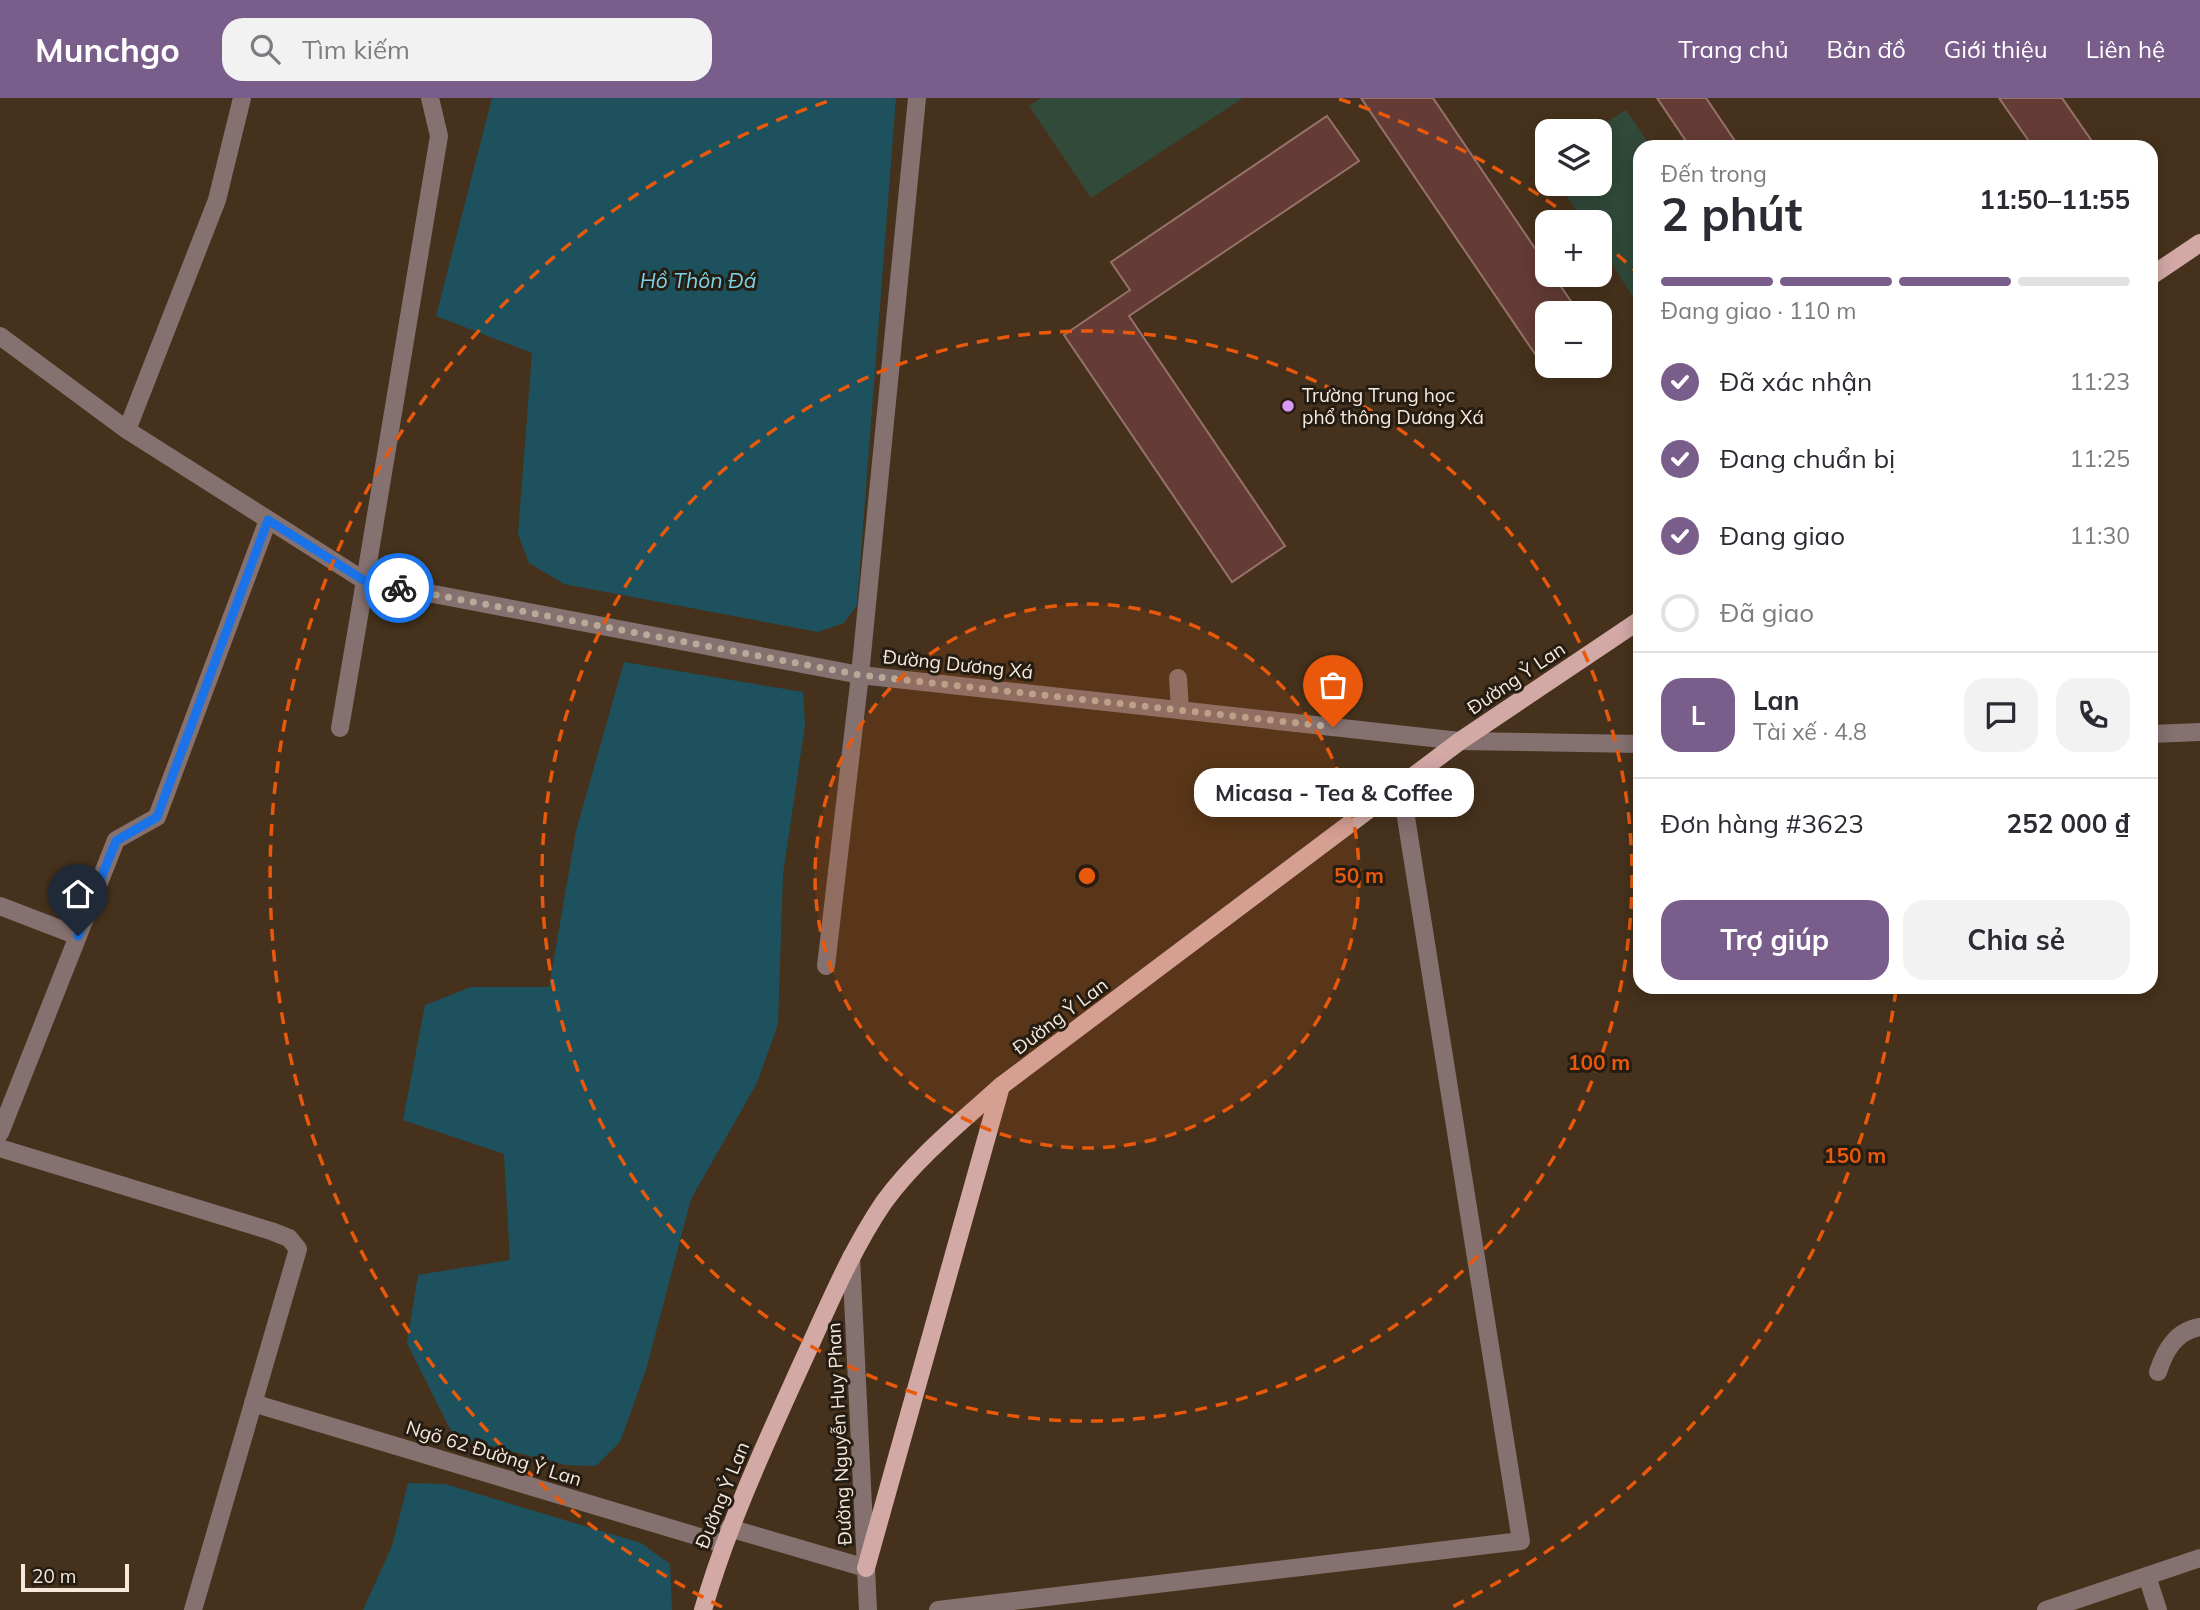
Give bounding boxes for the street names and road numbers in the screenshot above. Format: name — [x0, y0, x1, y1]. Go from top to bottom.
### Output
street label: Đường Ỷ Lan — [1462, 636, 1570, 720]
street label: Đường Dương Xá — [882, 644, 1034, 684]
street label: Đường Ỷ Lan — [1008, 972, 1112, 1060]
street label: Đường Nguyễn Huy Phan — [821, 1322, 857, 1546]
street label: Ngõ 62 Đường Ỷ Lan — [403, 1415, 585, 1491]
street label: Đường Ỷ Lan — [690, 1438, 754, 1552]

